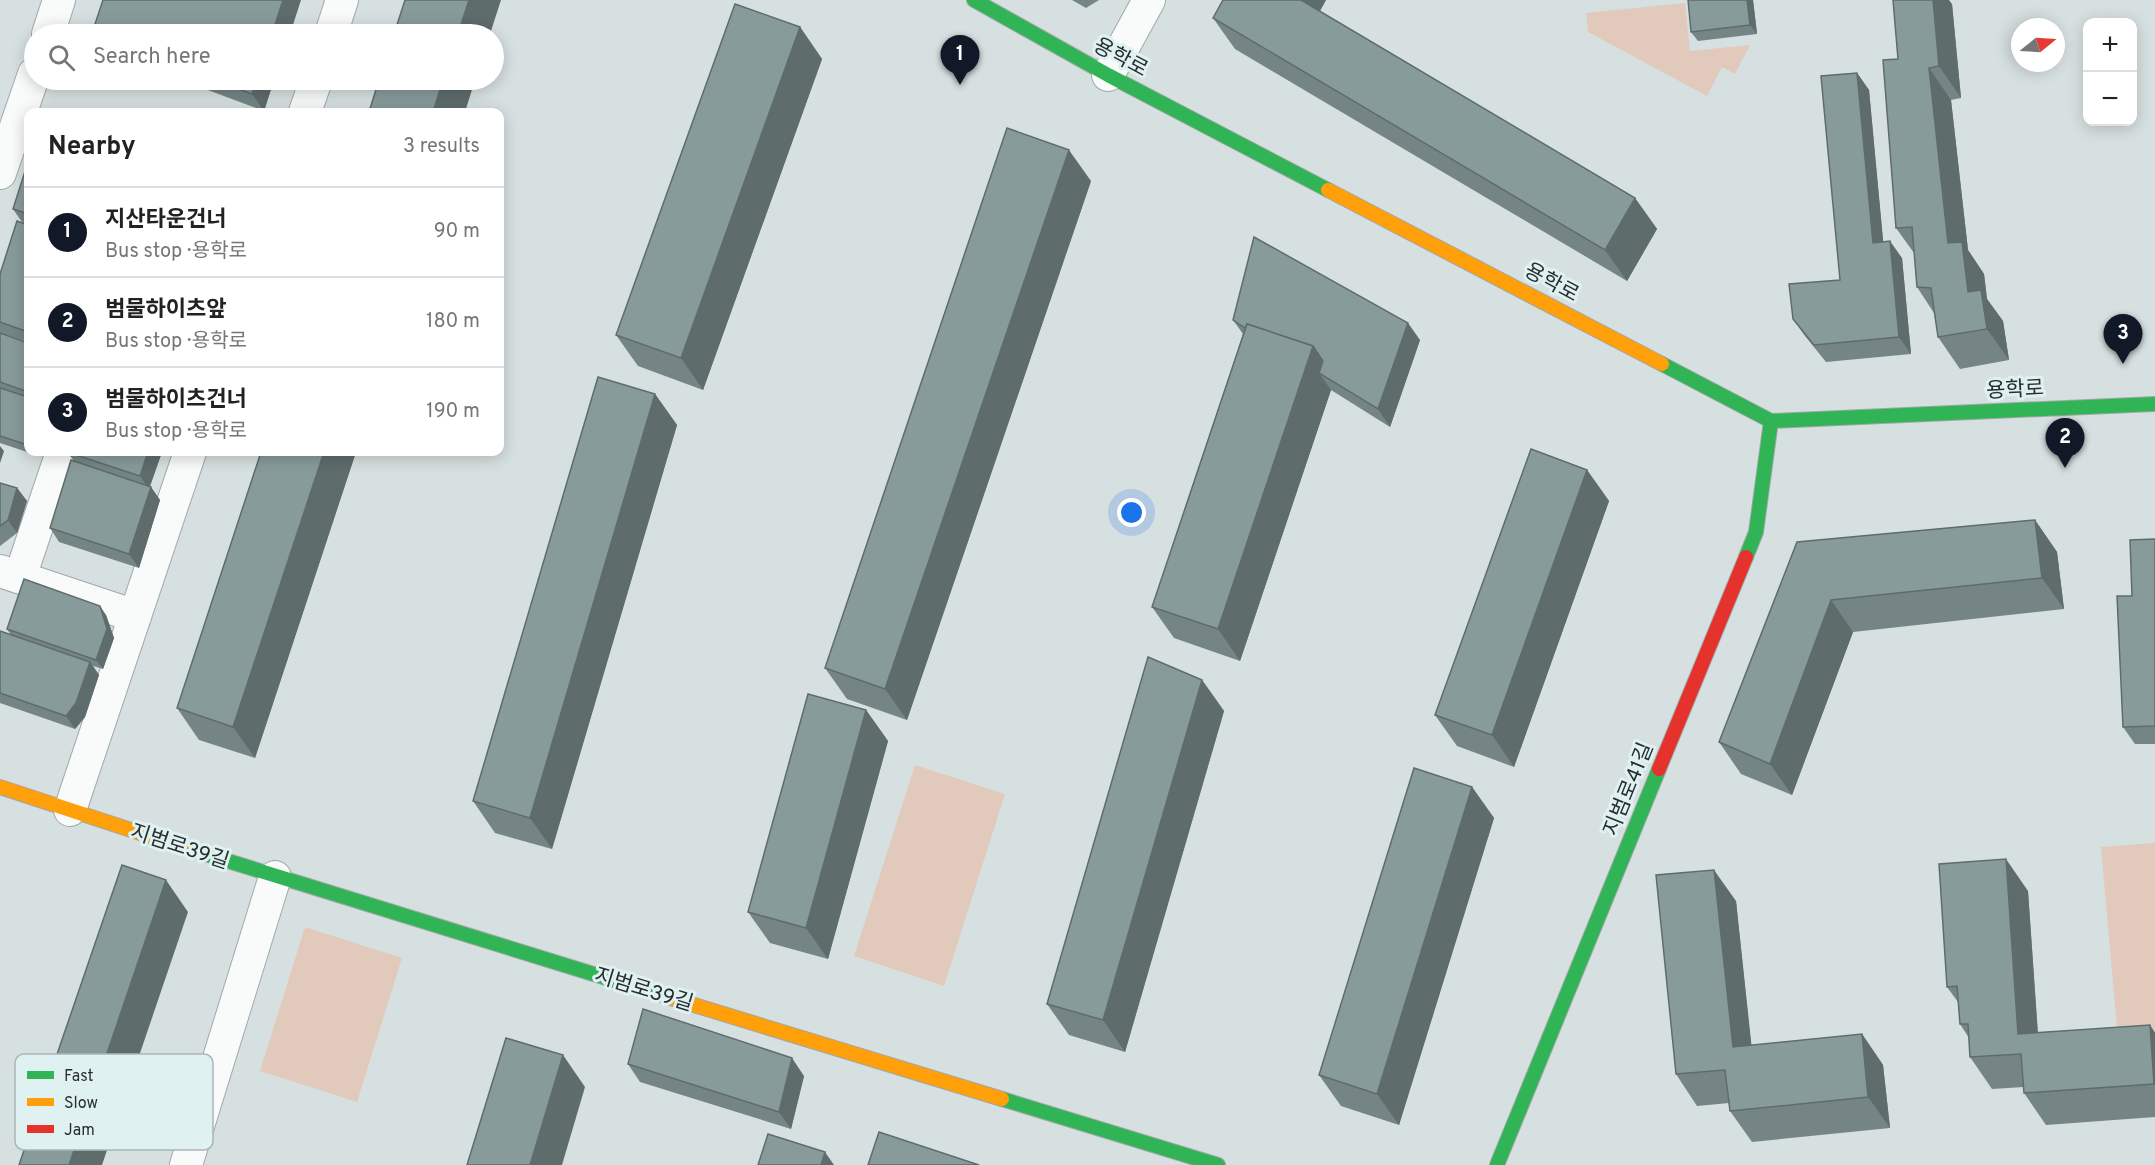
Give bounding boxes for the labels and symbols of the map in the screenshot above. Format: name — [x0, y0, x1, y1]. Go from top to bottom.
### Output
north arrow — [2011, 18, 2065, 72]
street label: 용학로 — [1088, 33, 1152, 84]
pin: 1 — [940, 36, 980, 85]
street label: 용학로 — [1519, 258, 1583, 309]
pin: 3 — [2104, 314, 2142, 364]
street label: 용학로 — [1985, 375, 2045, 405]
pin: 2 — [2046, 418, 2084, 468]
your location — [1117, 498, 1146, 527]
street label: 지범로41길 — [1598, 739, 1660, 840]
street label: 지범로39길 — [127, 819, 232, 876]
street label: 지범로39길 — [591, 963, 696, 1018]
legend — [15, 1054, 213, 1150]
text: Fast — [64, 1067, 94, 1087]
text: Slow — [64, 1094, 98, 1114]
text: Jam — [64, 1121, 95, 1141]

